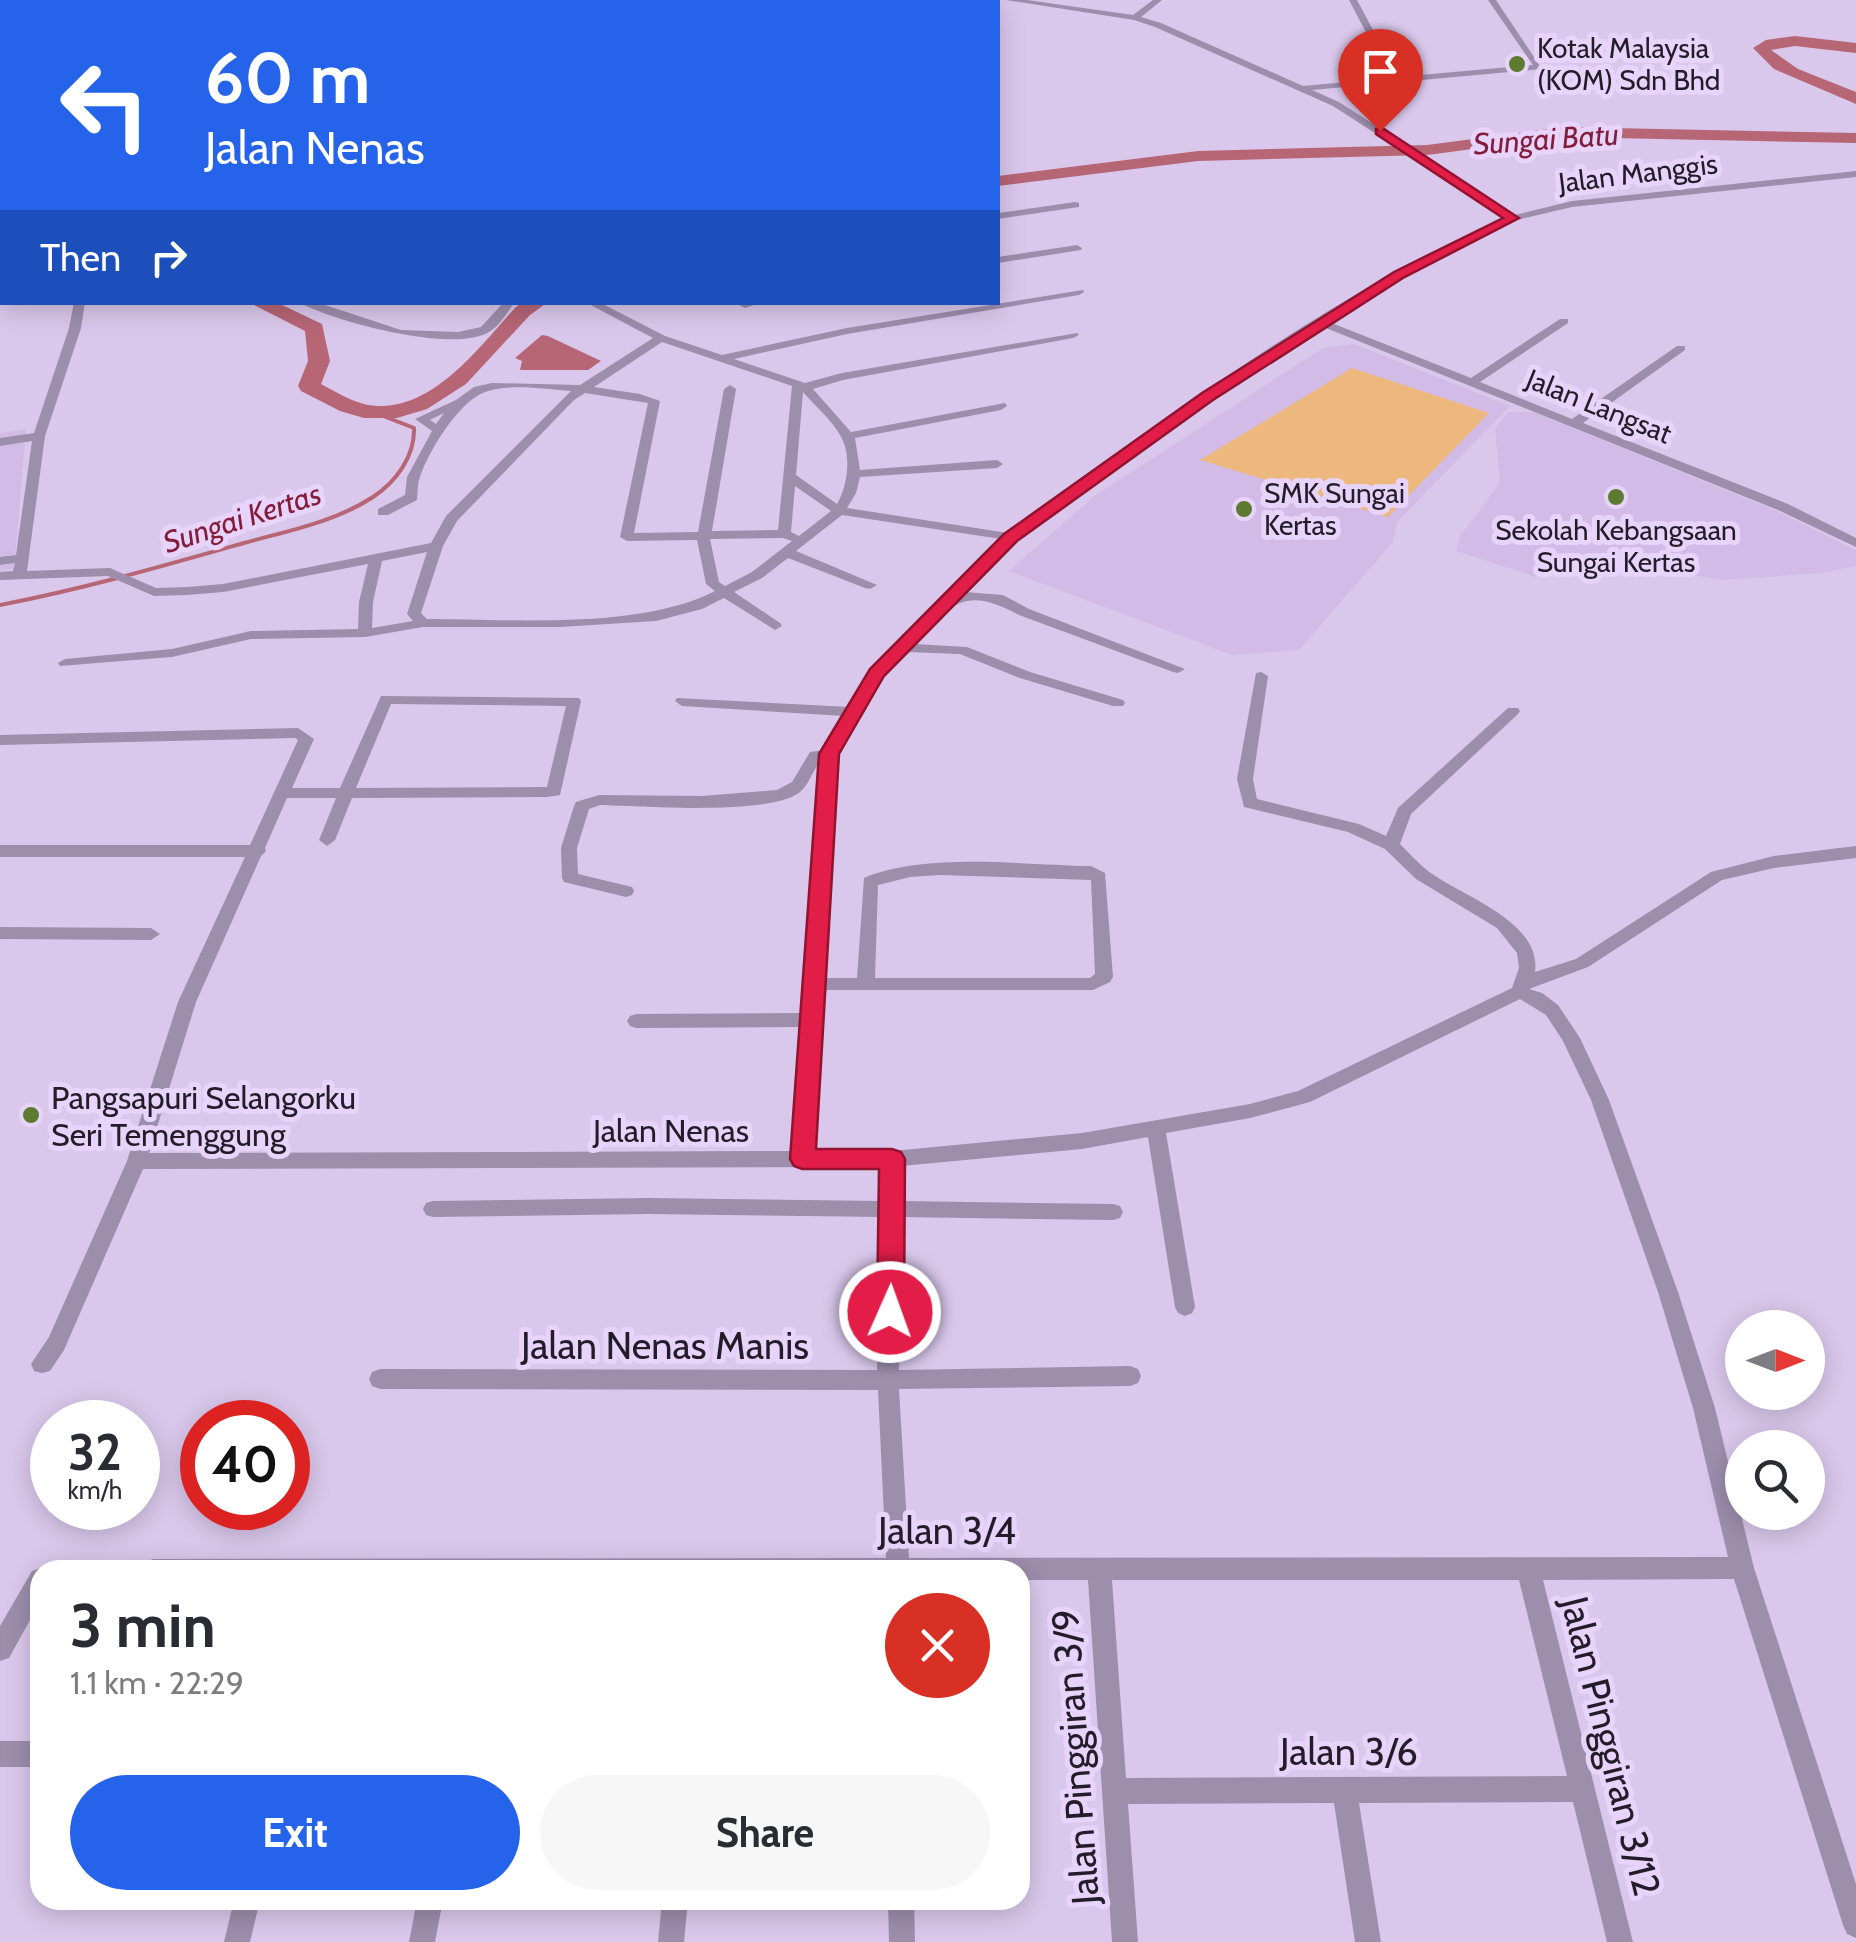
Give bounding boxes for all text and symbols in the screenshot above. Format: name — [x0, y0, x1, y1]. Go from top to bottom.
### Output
pin — [1338, 29, 1423, 132]
place label: Kotak Malaysia (KOM) Sdn Bhd — [1537, 31, 1720, 97]
text: 60 m — [205, 35, 370, 121]
icon: left — [40, 40, 170, 170]
icon: arrive — [1353, 44, 1408, 99]
marker: Kotak Malaysia (KOM) Sdn Bhd — [1506, 53, 1528, 75]
water label: Sungai Batu — [1472, 115, 1620, 163]
text: Jalan Nenas — [205, 121, 425, 175]
street label: Jalan Manggis — [1556, 146, 1719, 200]
icon: right — [141, 230, 196, 285]
text: Then — [40, 234, 121, 281]
street label: Jalan Langsat — [1521, 361, 1677, 451]
water label: Sungai Kertas — [158, 475, 326, 561]
place label: SMK Sungai Kertas — [1264, 476, 1405, 542]
marker: Sekolah Kebangsaan Sungai Kertas — [1605, 486, 1627, 508]
marker: SMK Sungai Kertas — [1233, 498, 1255, 520]
place label: Sekolah Kebangsaan Sungai Kertas — [1495, 513, 1737, 579]
place label: Pangsapuri Selangorku Seri Temenggung — [51, 1078, 356, 1154]
marker: Pangsapuri Selangorku Seri Temenggung — [20, 1104, 42, 1126]
street label: Jalan Nenas — [592, 1111, 749, 1150]
position arrow — [838, 1260, 942, 1364]
north arrow — [1725, 1310, 1825, 1410]
map controls — [1725, 1310, 1825, 1530]
street label: Jalan Nenas Manis — [520, 1322, 809, 1369]
speed limit sign: 40 — [180, 1400, 310, 1530]
text: 32 — [68, 1422, 122, 1483]
button: search — [1725, 1430, 1825, 1530]
text: km/h — [68, 1475, 122, 1505]
street label: Jalan 3/4 — [877, 1507, 1016, 1554]
text: 3 min — [70, 1589, 216, 1662]
street label: Jalan Pinggiran 3/12 — [1551, 1590, 1671, 1901]
button: close — [885, 1593, 990, 1698]
street label: Jalan Pinggiran 3/9 — [1041, 1608, 1109, 1907]
text: 1.1 km · 22:29 — [70, 1663, 244, 1702]
street label: Jalan 3/6 — [1279, 1728, 1418, 1775]
button: Exit — [70, 1775, 520, 1890]
button: Share — [540, 1775, 990, 1890]

